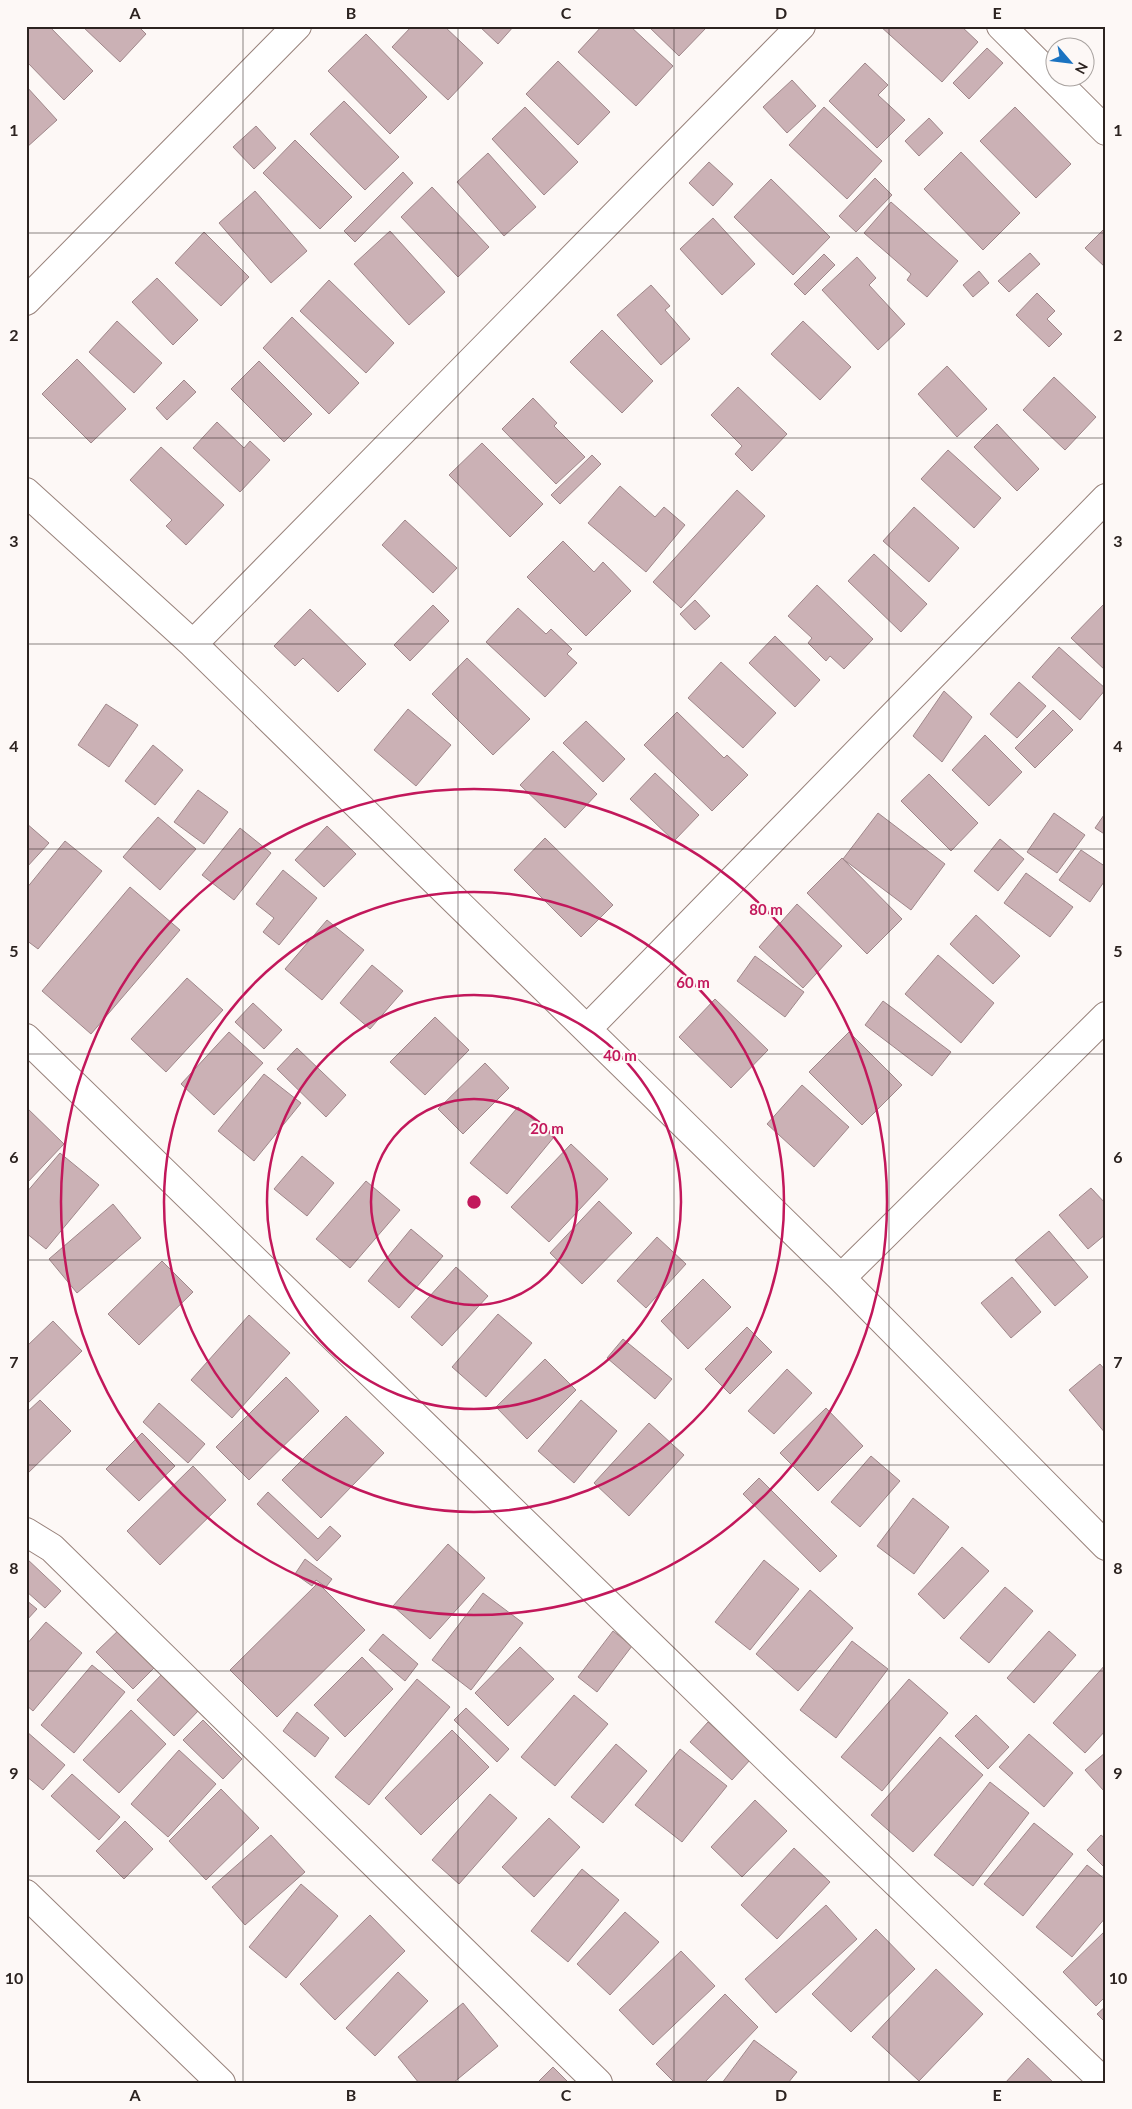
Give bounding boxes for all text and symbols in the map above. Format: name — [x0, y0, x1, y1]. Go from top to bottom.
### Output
text: A — [128, 3, 141, 22]
text: B — [346, 3, 356, 22]
text: C — [561, 3, 572, 22]
text: D — [775, 3, 787, 22]
text: E — [992, 3, 1002, 22]
north arrow — [1044, 38, 1094, 88]
text: N — [1072, 60, 1092, 77]
text: 1 — [9, 120, 19, 139]
text: 1 — [1113, 120, 1123, 139]
text: 2 — [9, 325, 19, 344]
text: 2 — [1113, 325, 1123, 344]
text: 3 — [9, 531, 19, 550]
text: 3 — [1113, 531, 1123, 550]
text: 4 — [9, 736, 19, 755]
text: 4 — [1113, 736, 1123, 755]
text: 80 m — [749, 900, 783, 918]
text: 5 — [9, 941, 19, 960]
text: 5 — [1113, 941, 1123, 960]
text: 60 m — [676, 973, 710, 991]
text: 40 m — [603, 1046, 637, 1064]
text: 20 m — [530, 1119, 564, 1137]
text: 6 — [9, 1147, 19, 1166]
text: 6 — [1113, 1147, 1123, 1166]
centre of rings — [465, 1193, 483, 1211]
text: 7 — [9, 1352, 19, 1371]
text: 7 — [1113, 1352, 1123, 1371]
text: 8 — [9, 1558, 19, 1577]
text: 8 — [1113, 1558, 1123, 1577]
text: 9 — [9, 1763, 19, 1782]
text: 9 — [1113, 1763, 1123, 1782]
text: 10 — [5, 1968, 23, 1987]
text: 10 — [1109, 1968, 1127, 1987]
text: A — [128, 2085, 141, 2104]
text: B — [346, 2085, 356, 2104]
text: C — [561, 2085, 572, 2104]
text: D — [775, 2085, 787, 2104]
text: E — [992, 2085, 1002, 2104]

